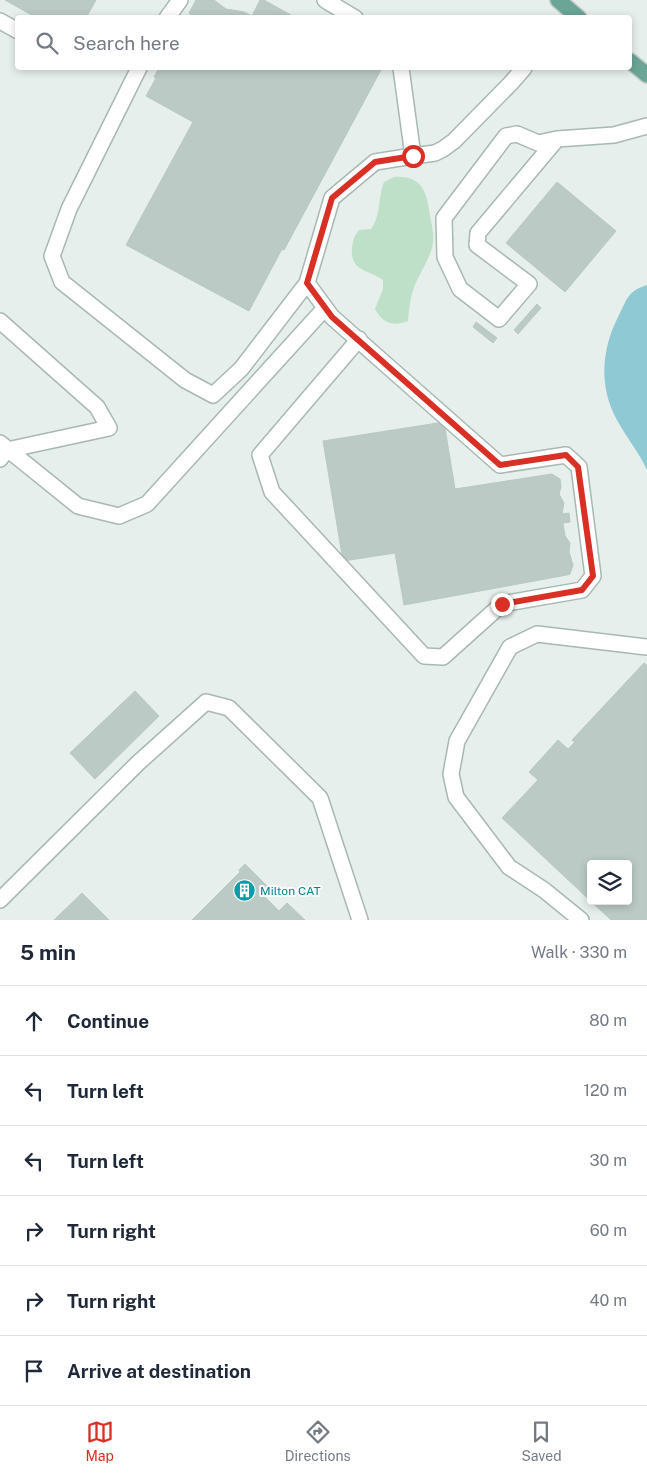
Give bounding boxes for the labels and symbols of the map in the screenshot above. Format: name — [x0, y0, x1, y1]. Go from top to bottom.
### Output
route start — [402, 145, 425, 168]
route end — [491, 593, 514, 616]
building icon: Milton CAT — [232, 879, 256, 903]
place label: Milton CAT — [260, 884, 321, 898]

